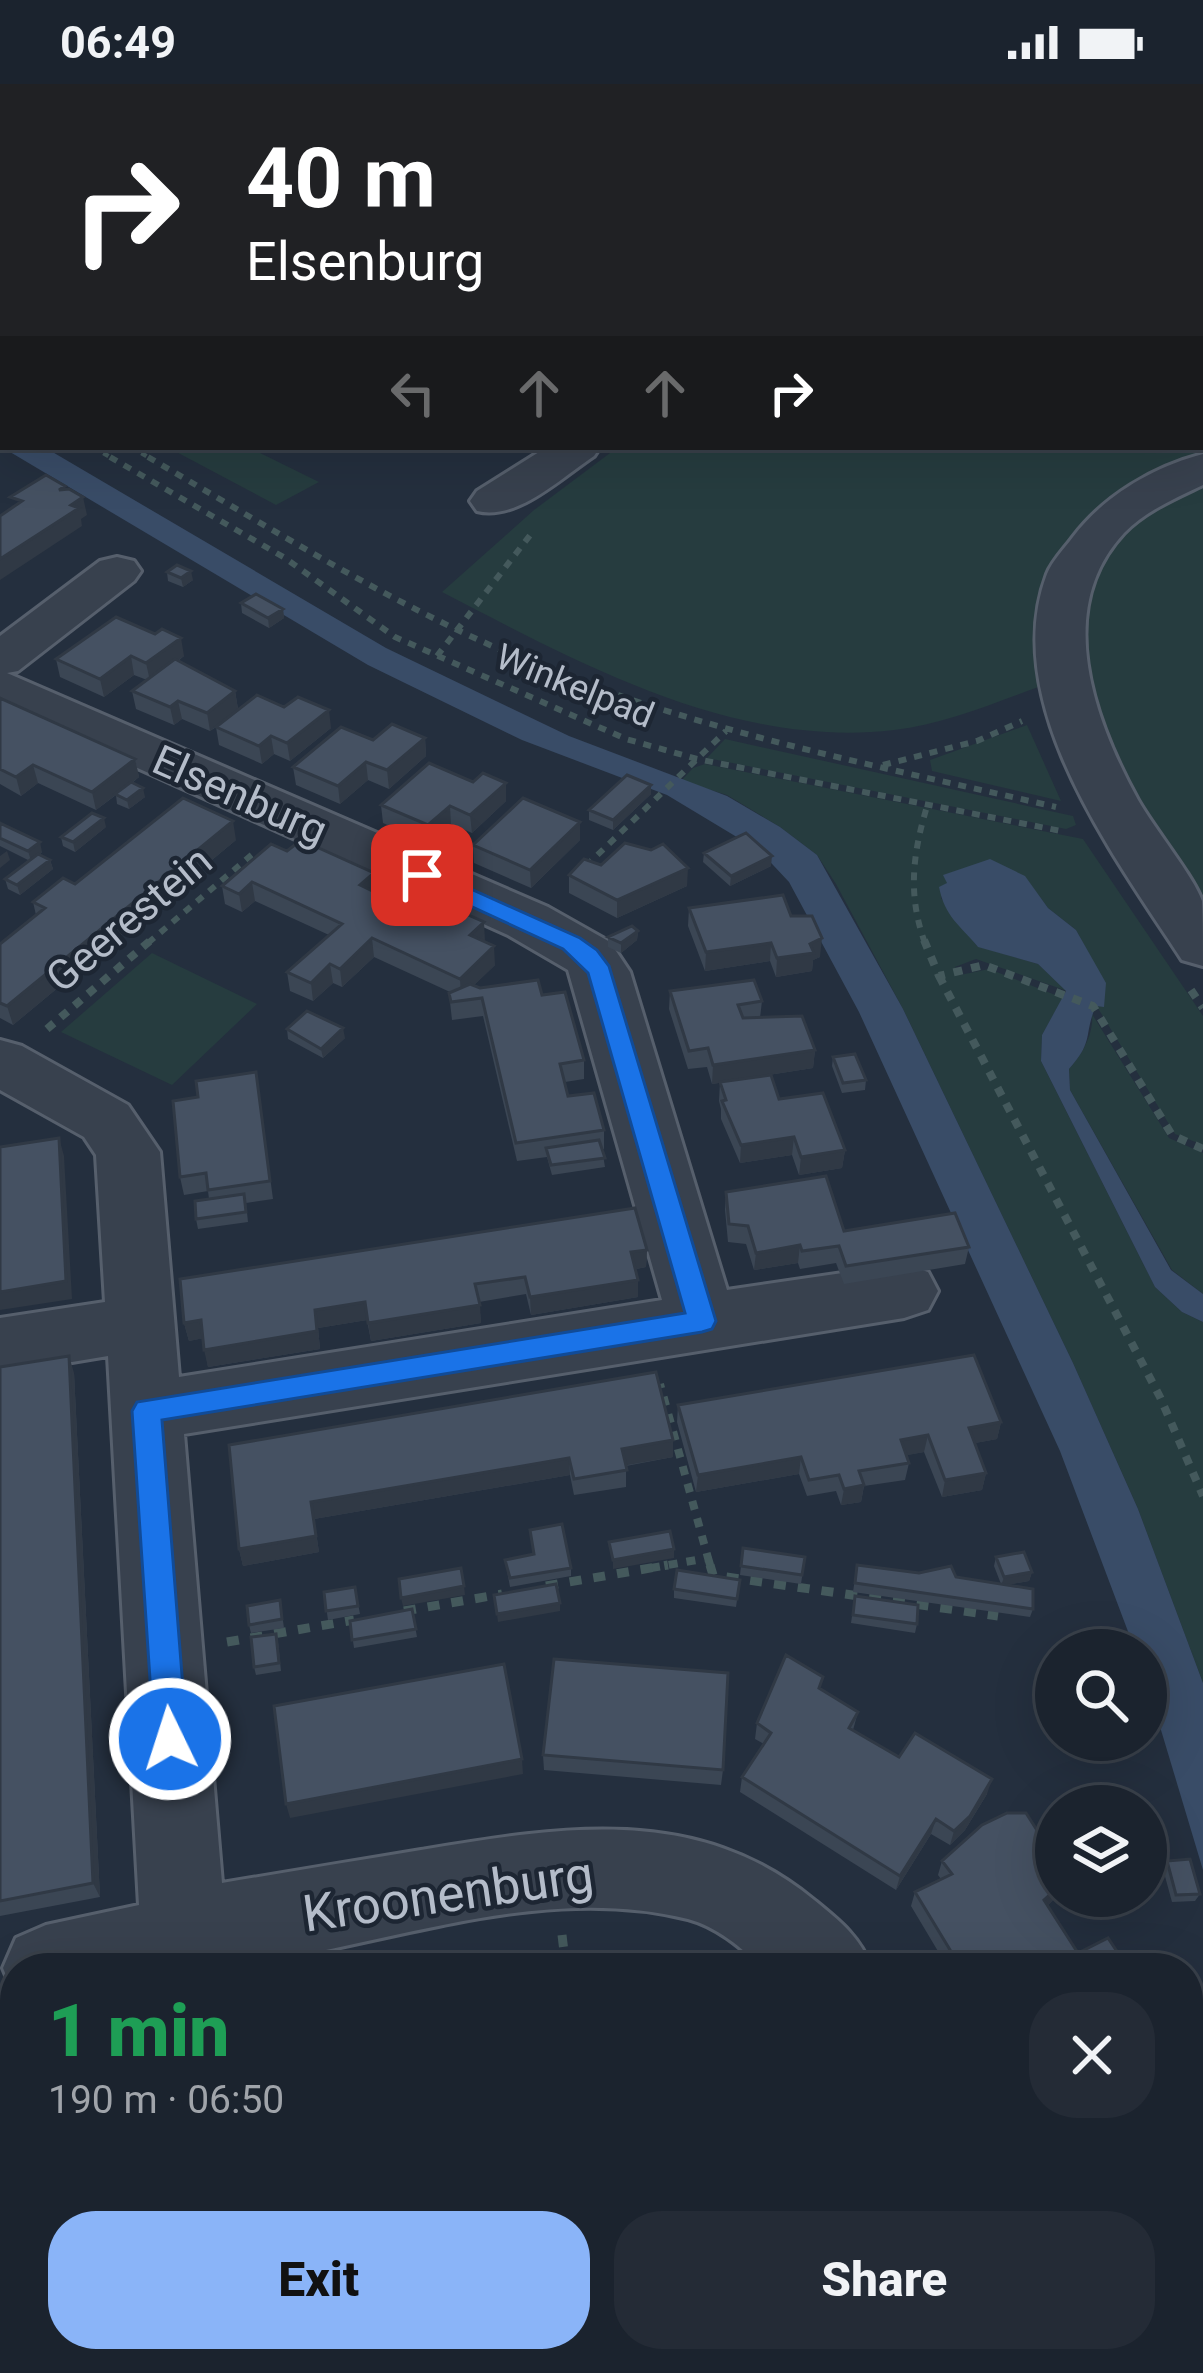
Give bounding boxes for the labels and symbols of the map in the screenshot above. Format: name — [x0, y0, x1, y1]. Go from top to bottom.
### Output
street label: Winkelpad — [490, 635, 660, 737]
street label: Elsenburg — [145, 735, 335, 855]
pin — [371, 824, 473, 926]
street label: Geerestein — [37, 836, 221, 1002]
position arrow — [107, 1676, 233, 1802]
street label: Kroonenburg — [299, 1844, 597, 1944]

